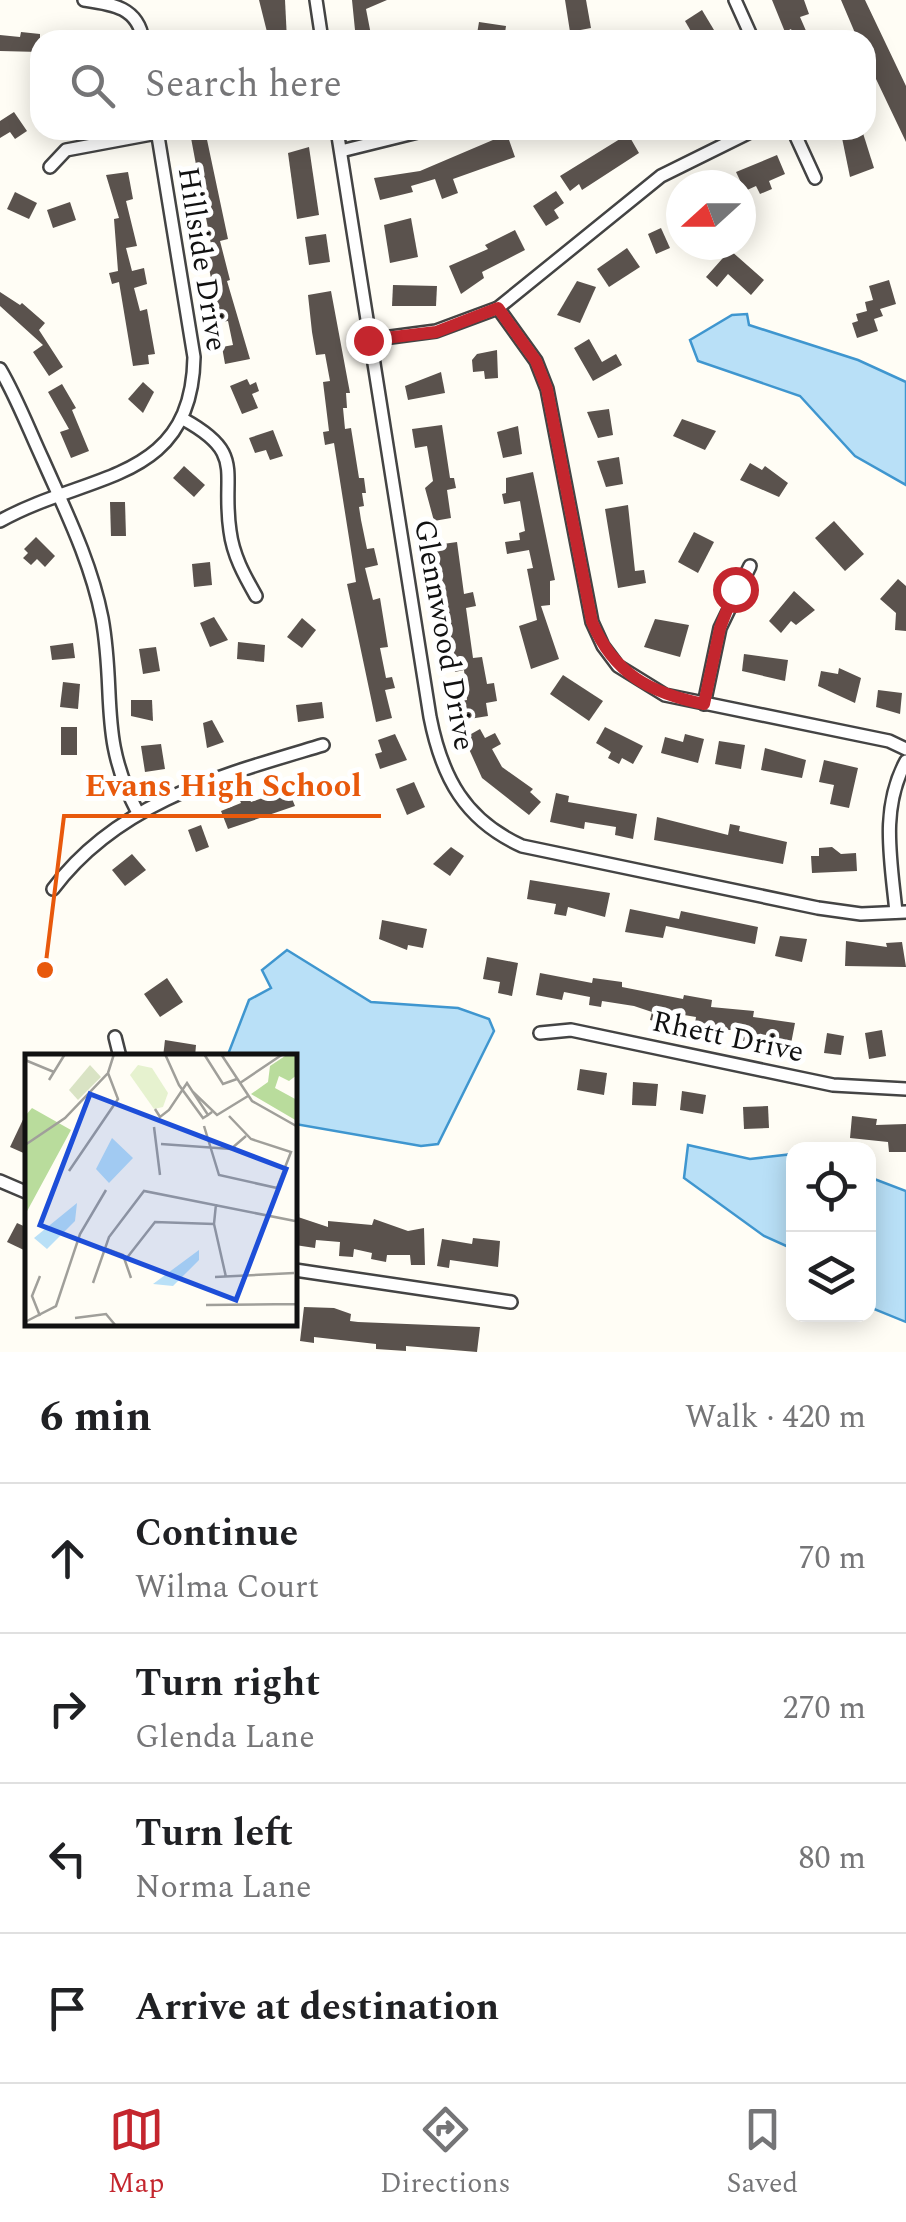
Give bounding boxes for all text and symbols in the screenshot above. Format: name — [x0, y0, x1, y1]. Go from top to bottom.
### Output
search box — [30, 30, 876, 140]
text: Search here — [145, 56, 342, 114]
icon: search — [65, 58, 120, 113]
street label: Hillside Drive — [165, 164, 239, 354]
north arrow — [666, 170, 756, 260]
route end — [346, 318, 392, 364]
street label: Glennwood Drive — [401, 516, 487, 754]
route start — [713, 567, 759, 613]
callout: Evans High School — [64, 754, 381, 816]
text: Evans High School — [84, 762, 362, 811]
street label: Rhett Drive — [648, 998, 808, 1076]
inset map — [25, 1054, 298, 1327]
map controls — [786, 1142, 876, 1322]
button: locate — [786, 1142, 876, 1232]
button: layers — [786, 1232, 876, 1322]
text: 6 min — [40, 1386, 152, 1449]
text: Walk · 420 m — [685, 1393, 866, 1442]
text: Continue — [135, 1505, 298, 1563]
icon: ahead — [40, 1531, 95, 1586]
text: 70 m — [798, 1534, 866, 1583]
text: Wilma Court — [135, 1563, 319, 1612]
text: Turn right — [135, 1655, 320, 1713]
icon: right — [40, 1681, 95, 1736]
text: 270 m — [782, 1684, 866, 1733]
text: Glenda Lane — [135, 1713, 315, 1762]
text: Turn left — [135, 1805, 293, 1863]
icon: left — [40, 1831, 95, 1886]
text: 80 m — [798, 1834, 866, 1883]
text: Norma Lane — [135, 1863, 312, 1912]
text: Arrive at destination — [135, 1979, 499, 2037]
icon: arrive — [40, 1981, 95, 2036]
tab: Map — [108, 2102, 164, 2205]
tab: Directions — [380, 2102, 511, 2205]
tab: Saved — [726, 2102, 798, 2205]

